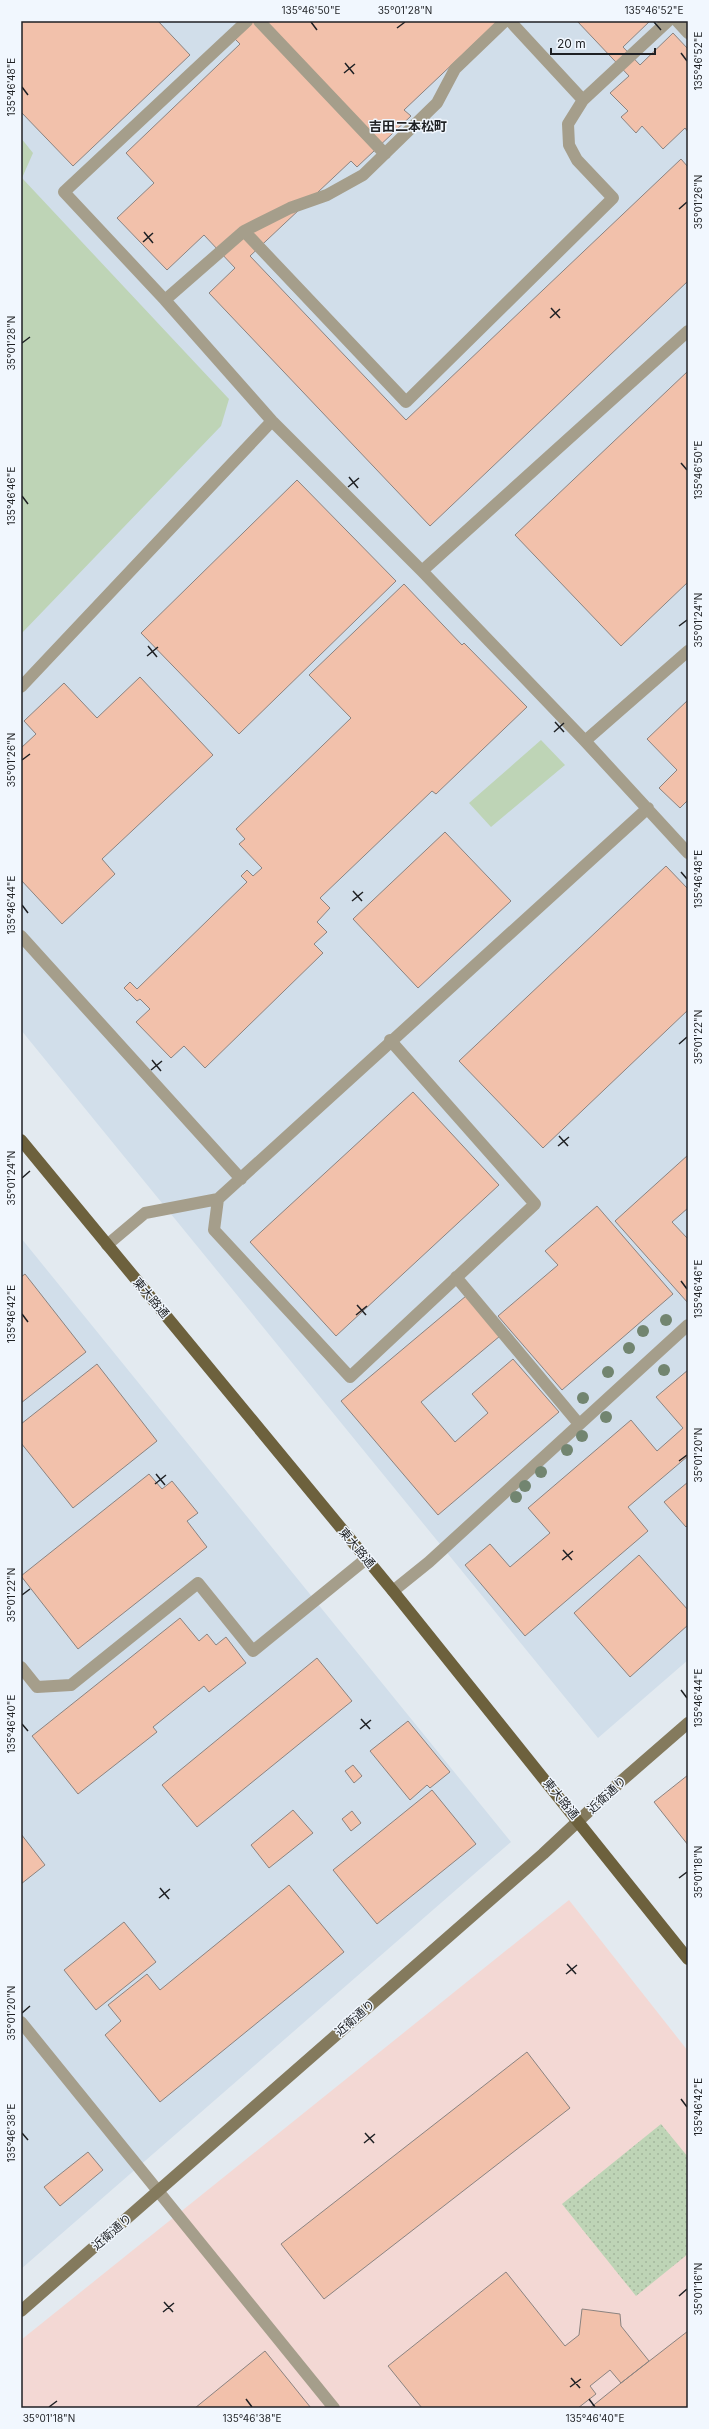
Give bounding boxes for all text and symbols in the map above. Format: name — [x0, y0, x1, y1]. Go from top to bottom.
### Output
text: 135°46'50"E — [281, 4, 341, 16]
text: 35°01'28"N — [378, 4, 432, 16]
text: 135°46'52"E — [625, 4, 683, 16]
scale bar — [551, 30, 655, 56]
text: 135°46'52"E — [692, 32, 704, 90]
text: 20 m — [557, 36, 586, 51]
text: 135°46'48"E — [5, 58, 17, 116]
district label: 吉田二本松町 — [369, 118, 447, 134]
text: 35°01'26"N — [692, 175, 704, 229]
text: 35°01'28"N — [5, 316, 17, 370]
text: 135°46'50"E — [692, 440, 704, 500]
text: 135°46'46"E — [5, 467, 17, 525]
text: 35°01'24"N — [692, 593, 704, 647]
text: 35°01'26"N — [5, 733, 17, 787]
text: 135°46'48"E — [692, 850, 704, 908]
text: 135°46'44"E — [5, 875, 17, 935]
text: 35°01'22"N — [692, 1010, 704, 1064]
text: 35°01'24"N — [5, 1151, 17, 1205]
text: 135°46'46"E — [692, 1260, 704, 1318]
street label: 東大路通 — [130, 1274, 173, 1321]
text: 135°46'42"E — [5, 1285, 17, 1343]
text: 35°01'20"N — [692, 1428, 704, 1482]
street label: 東大路通 — [336, 1524, 379, 1571]
text: 35°01'22"N — [5, 1568, 17, 1622]
text: 135°46'44"E — [692, 1668, 704, 1728]
text: 135°46'40"E — [5, 1695, 17, 1753]
street label: 近衛通り — [584, 1773, 629, 1816]
street label: 東大路通 — [540, 1775, 582, 1822]
text: 35°01'18"N — [692, 1846, 704, 1898]
text: 35°01'20"N — [5, 1986, 17, 2040]
street label: 近衛通り — [332, 1996, 378, 2039]
text: 135°46'42"E — [692, 2078, 704, 2136]
text: 135°46'38"E — [5, 2103, 17, 2163]
street label: 近衛通り — [89, 2210, 135, 2253]
text: 35°01'16"N — [692, 2263, 704, 2315]
text: 35°01'18"N — [23, 2412, 75, 2424]
text: 135°46'38"E — [222, 2412, 282, 2424]
text: 135°46'40"E — [566, 2412, 624, 2424]

